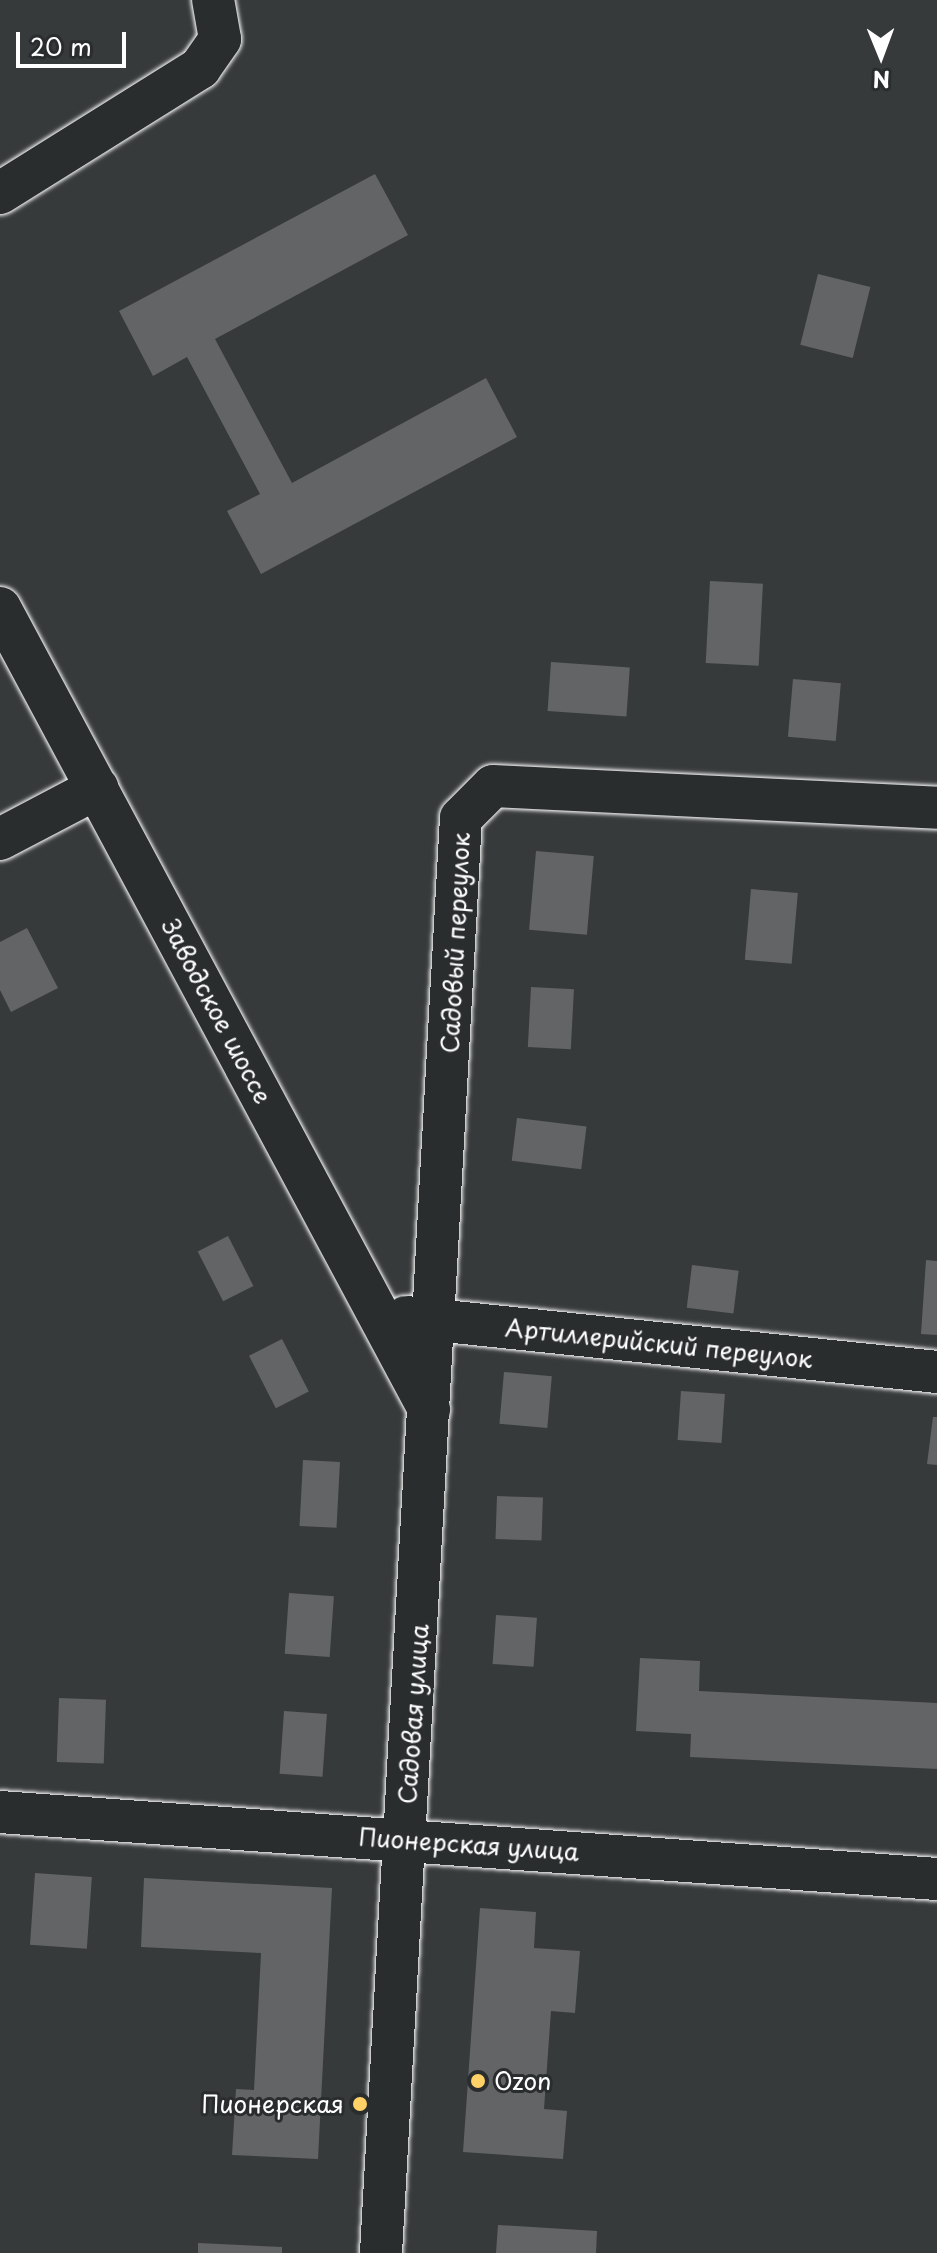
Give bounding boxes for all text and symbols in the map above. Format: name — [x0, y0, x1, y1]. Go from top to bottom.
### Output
scale bar — [20, 16, 130, 66]
north arrow — [841, 16, 921, 96]
text: 20 m — [30, 28, 92, 64]
text: N — [872, 64, 890, 97]
street label: Садовый переулок — [435, 832, 475, 1054]
street label: Заводское шоссе — [156, 914, 278, 1108]
street label: Артиллерийский переулок — [504, 1313, 814, 1373]
street label: Садовая улица — [392, 1623, 434, 1805]
street label: Пионерская улица — [357, 1822, 581, 1866]
place label: Ozon — [494, 2067, 551, 2095]
marker: Ozon — [469, 2072, 487, 2090]
place label: Пионерская — [202, 2090, 344, 2118]
marker: Пионерская — [351, 2095, 369, 2113]

